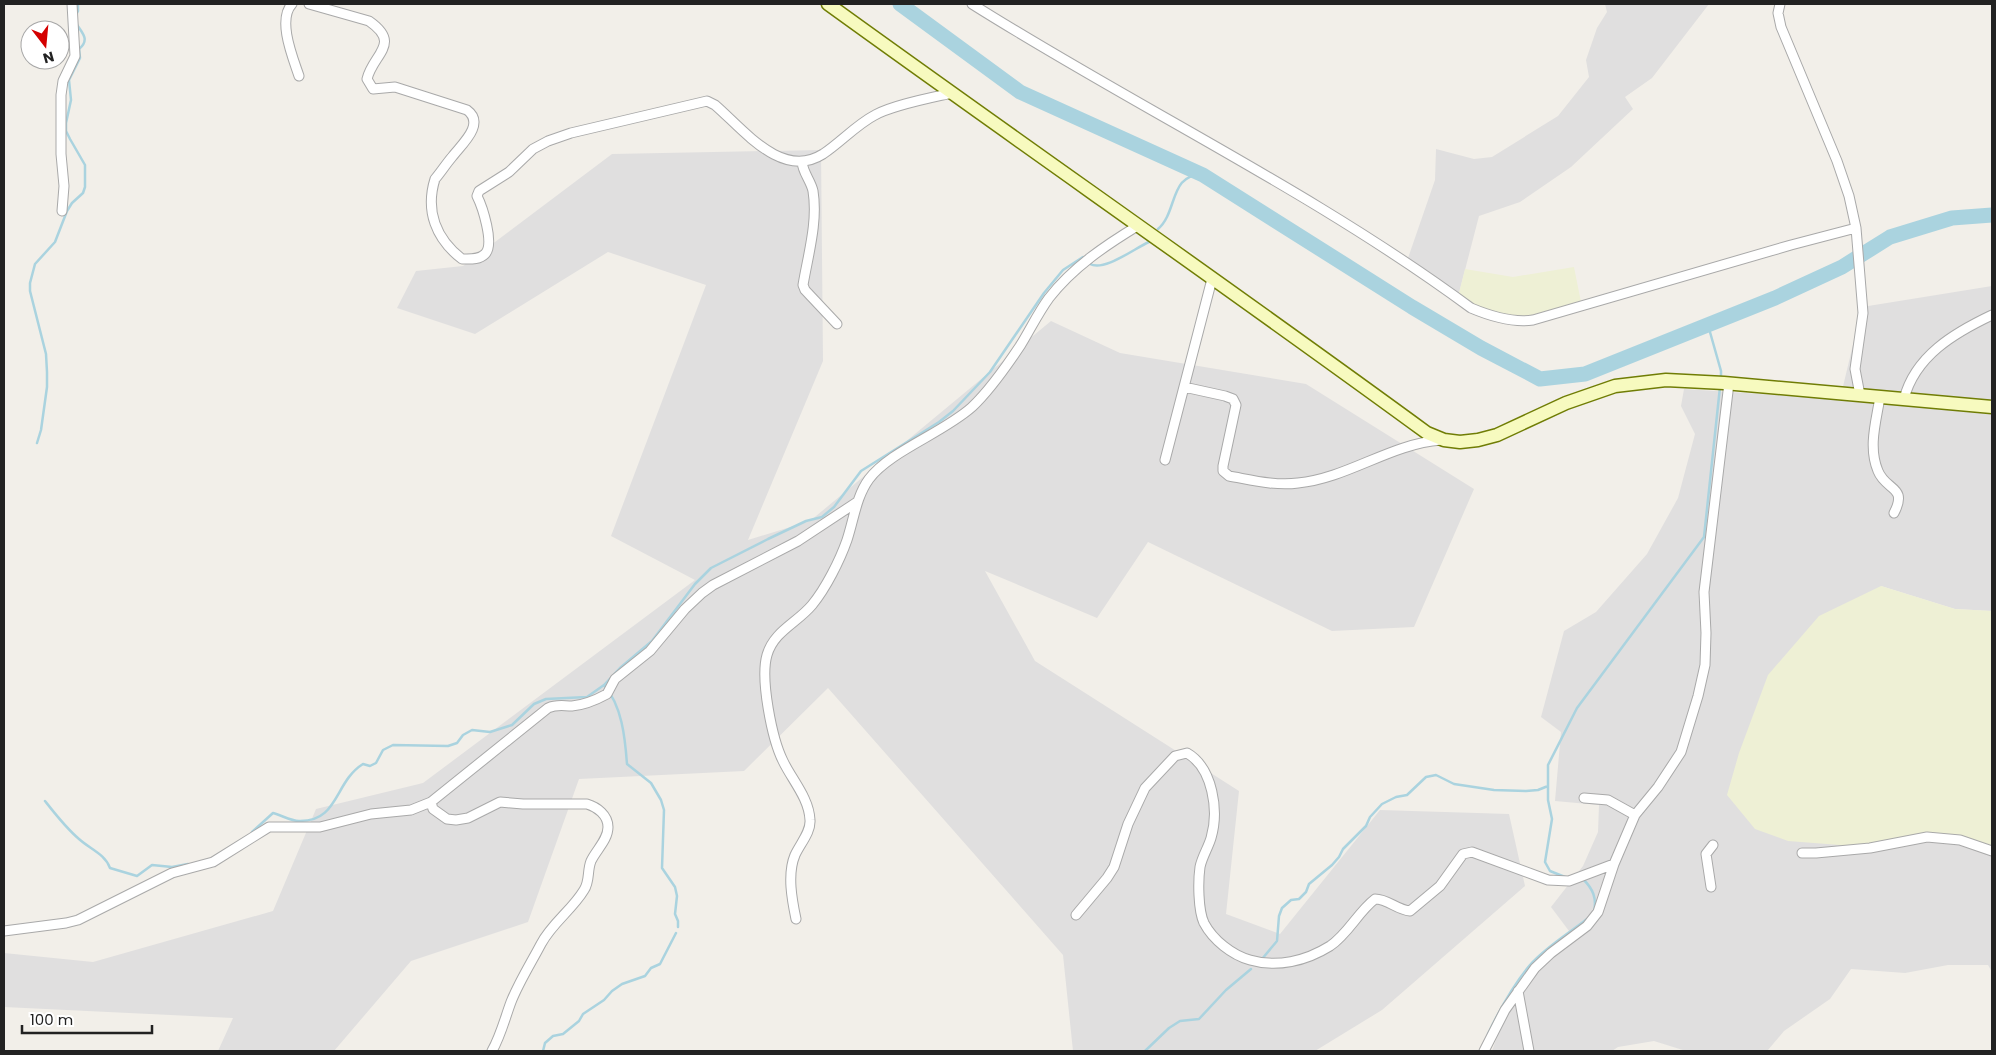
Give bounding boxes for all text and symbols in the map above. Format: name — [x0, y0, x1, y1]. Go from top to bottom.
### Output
north arrow — [20, 20, 70, 70]
text: N — [41, 46, 56, 69]
scale bar — [22, 1002, 152, 1034]
text: 100 m — [30, 1009, 73, 1030]

